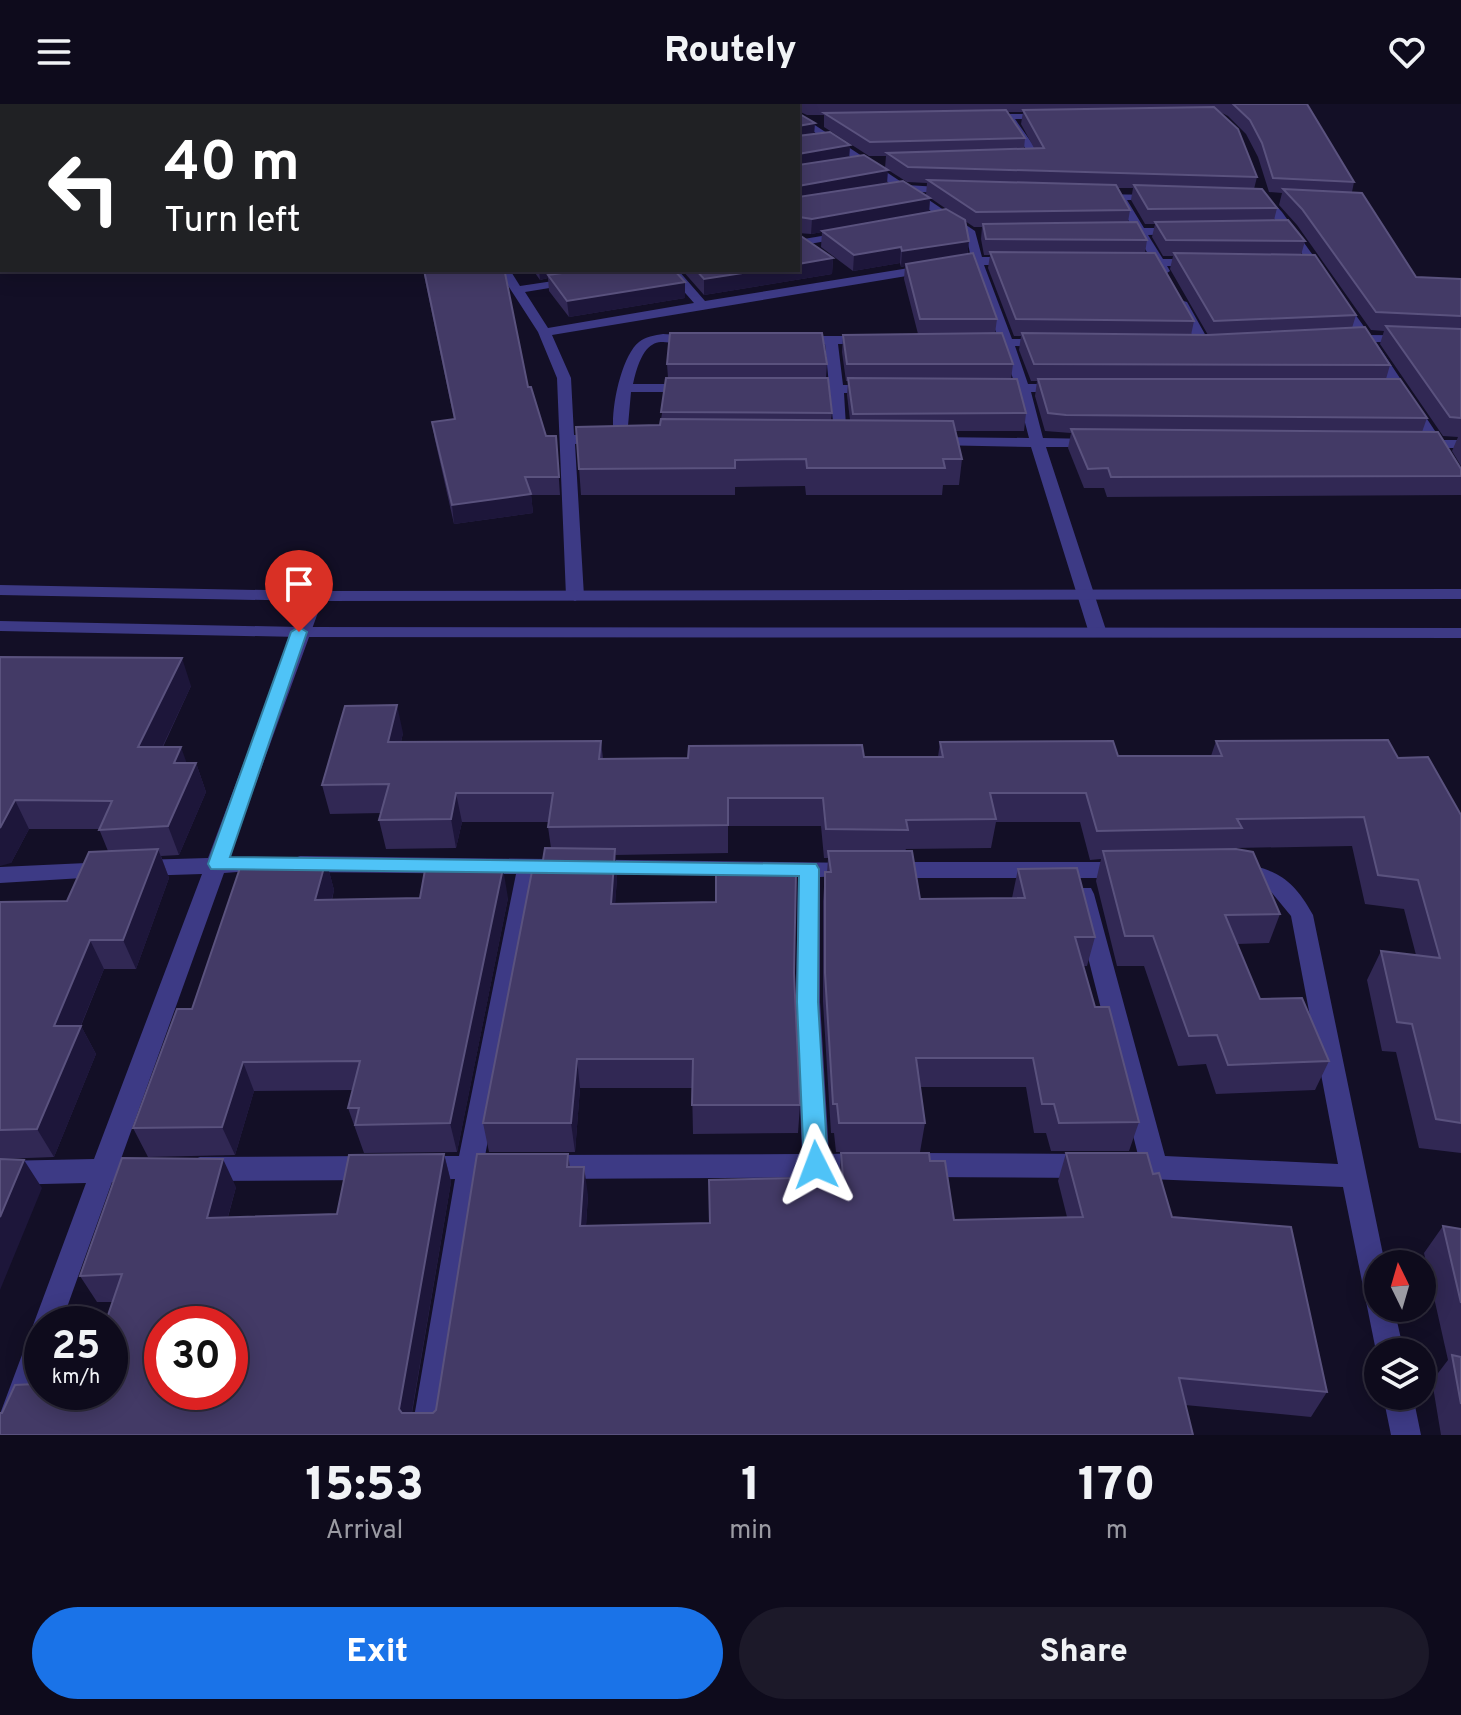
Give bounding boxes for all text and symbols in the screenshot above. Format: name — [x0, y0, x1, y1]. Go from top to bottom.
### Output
text: Routely — [664, 29, 797, 75]
icon: menu — [32, 30, 76, 74]
icon: heart — [1385, 30, 1429, 74]
text: 40 m — [164, 130, 300, 200]
icon: left — [32, 136, 136, 240]
text: Turn left — [164, 199, 301, 245]
pin — [265, 550, 333, 632]
icon: arrive — [277, 562, 321, 606]
position arrow — [774, 1123, 858, 1207]
north arrow — [1364, 1250, 1436, 1322]
map controls — [1364, 1250, 1436, 1410]
speed limit sign: 30 — [144, 1306, 248, 1410]
text: 25 — [52, 1323, 100, 1373]
button: layers — [1364, 1338, 1436, 1410]
text: km/h — [52, 1365, 100, 1391]
text: 15:53 — [305, 1457, 424, 1517]
text: 1 — [741, 1457, 761, 1517]
text: 170 — [1078, 1457, 1156, 1517]
text: Arrival — [326, 1515, 403, 1548]
text: min — [729, 1515, 772, 1548]
text: m — [1106, 1515, 1128, 1548]
button: Exit — [32, 1607, 723, 1699]
button: Share — [739, 1607, 1429, 1699]

